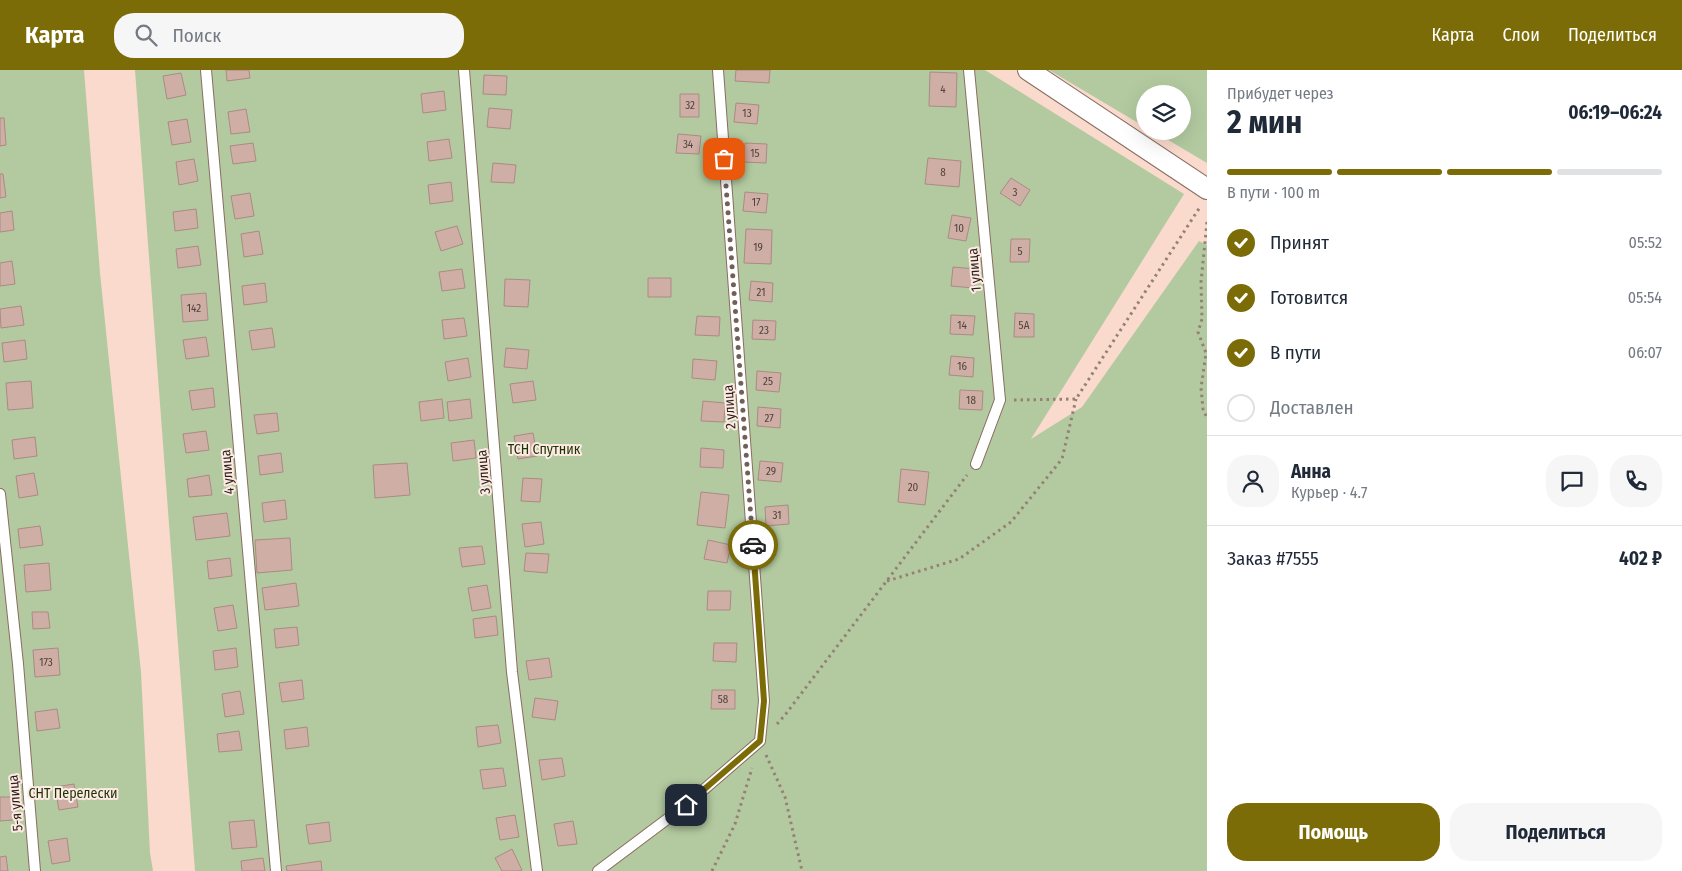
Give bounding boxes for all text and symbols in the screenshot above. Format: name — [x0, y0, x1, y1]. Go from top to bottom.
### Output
search box — [114, 13, 464, 58]
text: Карта — [25, 21, 84, 49]
icon: search — [132, 21, 160, 49]
text: Поиск — [172, 24, 221, 47]
text: Карта — [1431, 24, 1474, 46]
text: Слои — [1502, 24, 1540, 46]
text: Поделиться — [1568, 24, 1657, 46]
house number: 4 — [940, 83, 946, 96]
text: Прибудет через — [1227, 84, 1334, 103]
map controls — [1136, 85, 1191, 140]
button: layers — [1136, 85, 1191, 140]
house number: 32 — [685, 99, 695, 112]
text: 06:19–06:24 — [1568, 101, 1662, 124]
text: 2 мин — [1227, 103, 1302, 141]
house number: 13 — [742, 107, 752, 120]
house number: 34 — [683, 138, 694, 151]
pin — [703, 138, 745, 180]
icon: bag — [710, 145, 738, 173]
house number: 15 — [750, 147, 760, 160]
house number: 8 — [940, 166, 946, 179]
text: В пути · 100 m — [1227, 183, 1320, 202]
house number: 3 — [1013, 186, 1018, 199]
house number: 17 — [752, 196, 761, 209]
house number: 10 — [954, 222, 964, 235]
icon: check — [1227, 229, 1255, 257]
text: Принят — [1270, 231, 1329, 254]
text: 05:52 — [1629, 233, 1662, 252]
house number: 19 — [753, 241, 763, 254]
house number: 5 — [1017, 245, 1023, 258]
street label: 1 улица — [964, 247, 985, 293]
icon: check — [1227, 284, 1255, 312]
house number: 21 — [757, 286, 765, 299]
text: Готовится — [1270, 286, 1348, 309]
text: 05:54 — [1628, 288, 1662, 307]
house number: 142 — [187, 302, 201, 315]
house number: 14 — [957, 319, 967, 332]
house number: 5А — [1019, 319, 1030, 332]
house number: 23 — [759, 324, 769, 337]
icon: check — [1227, 339, 1255, 367]
text: В пути — [1270, 341, 1321, 364]
text: 06:07 — [1628, 343, 1662, 362]
house number: 16 — [957, 360, 967, 373]
house number: 25 — [763, 375, 773, 388]
street label: 2 улица — [719, 384, 740, 430]
house number: 18 — [966, 394, 976, 407]
text: Доставлен — [1270, 396, 1354, 419]
house number: 27 — [764, 412, 774, 425]
park label: ТСН Спутник — [508, 441, 581, 458]
street label: 4 улица — [217, 449, 238, 495]
street label: 3 улица — [473, 449, 494, 495]
button: person — [1227, 455, 1279, 507]
button: chat — [1546, 455, 1598, 507]
button: phone — [1610, 455, 1662, 507]
text: Анна — [1291, 460, 1331, 483]
house number: 29 — [766, 465, 776, 478]
house number: 20 — [908, 481, 919, 494]
text: Курьер · 4.7 — [1291, 483, 1367, 502]
house number: 31 — [773, 509, 782, 522]
courier — [728, 520, 778, 570]
icon: car — [739, 531, 767, 559]
text: Заказ #7555 — [1227, 547, 1319, 570]
text: 402 ₽ — [1619, 547, 1662, 570]
house number: 173 — [39, 656, 53, 669]
house number: 58 — [718, 693, 729, 706]
street label: 5-я улица — [5, 774, 26, 832]
pin — [665, 784, 707, 826]
park label: СНТ Перелески — [28, 785, 118, 802]
icon: home — [672, 791, 700, 819]
button: Помощь — [1227, 803, 1440, 861]
button: Поделиться — [1450, 803, 1662, 861]

